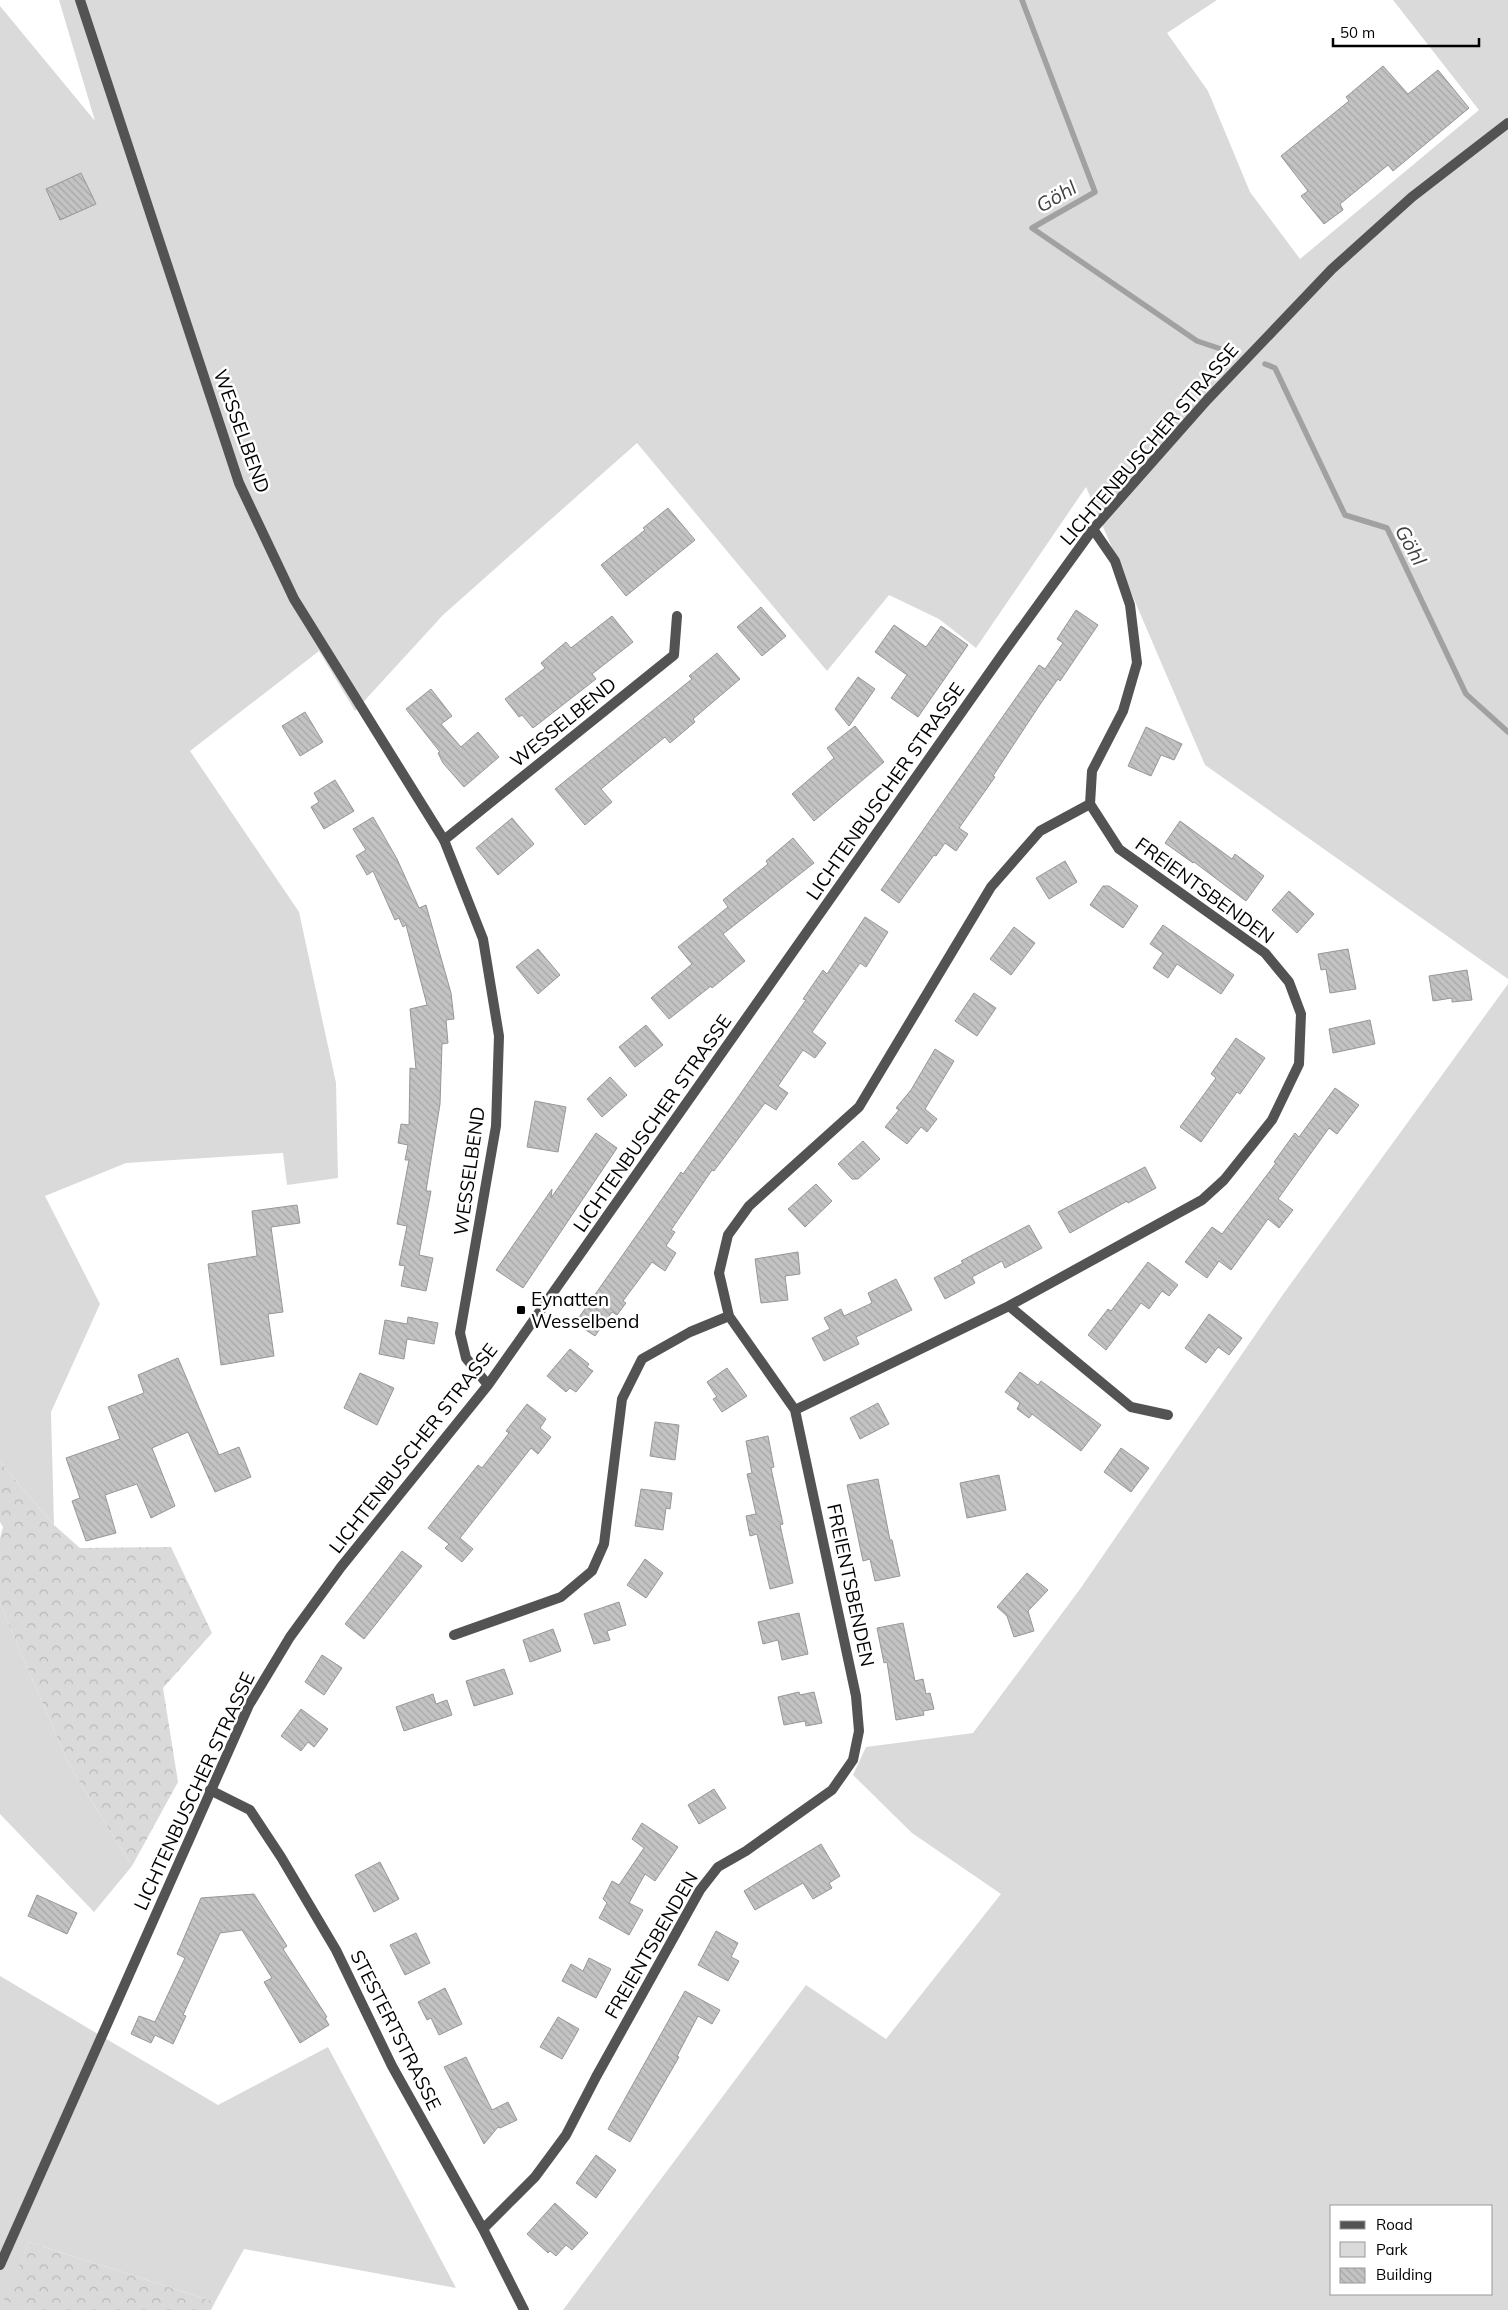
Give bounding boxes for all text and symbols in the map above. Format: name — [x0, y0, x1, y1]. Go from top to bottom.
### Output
scale bar — [1333, 15, 1479, 47]
text: 50 m — [1340, 23, 1375, 42]
water label: Göhl — [1031, 174, 1081, 217]
street label: LICHTENBUSCHER STRASSE — [1055, 338, 1243, 550]
street label: WESSELBEND — [209, 366, 275, 496]
water label: Göhl — [1390, 520, 1432, 570]
street label: WESSELBEND — [505, 672, 621, 772]
street label: LICHTENBUSCHER STRASSE — [801, 678, 969, 904]
street label: FREIENTSBENDEN — [1131, 832, 1279, 948]
street label: LICHTENBUSCHER STRASSE — [568, 1010, 736, 1236]
street label: WESSELBEND — [448, 1105, 490, 1237]
place label: Eynatten Wesselbend — [531, 1287, 639, 1333]
marker: Eynatten Wesselbend — [515, 1304, 527, 1316]
street label: LICHTENBUSCHER STRASSE — [324, 1338, 502, 1558]
street label: FREIENTSBENDEN — [822, 1501, 880, 1669]
street label: LICHTENBUSCHER STRASSE — [128, 1668, 260, 1914]
street label: FREIENTSBENDEN — [599, 1867, 703, 2023]
street label: STESTERTSTRASSE — [345, 1946, 447, 2114]
legend — [1330, 2205, 1493, 2295]
text: Road — [1376, 2215, 1413, 2234]
text: Park — [1376, 2240, 1408, 2259]
text: Building — [1376, 2265, 1432, 2284]

